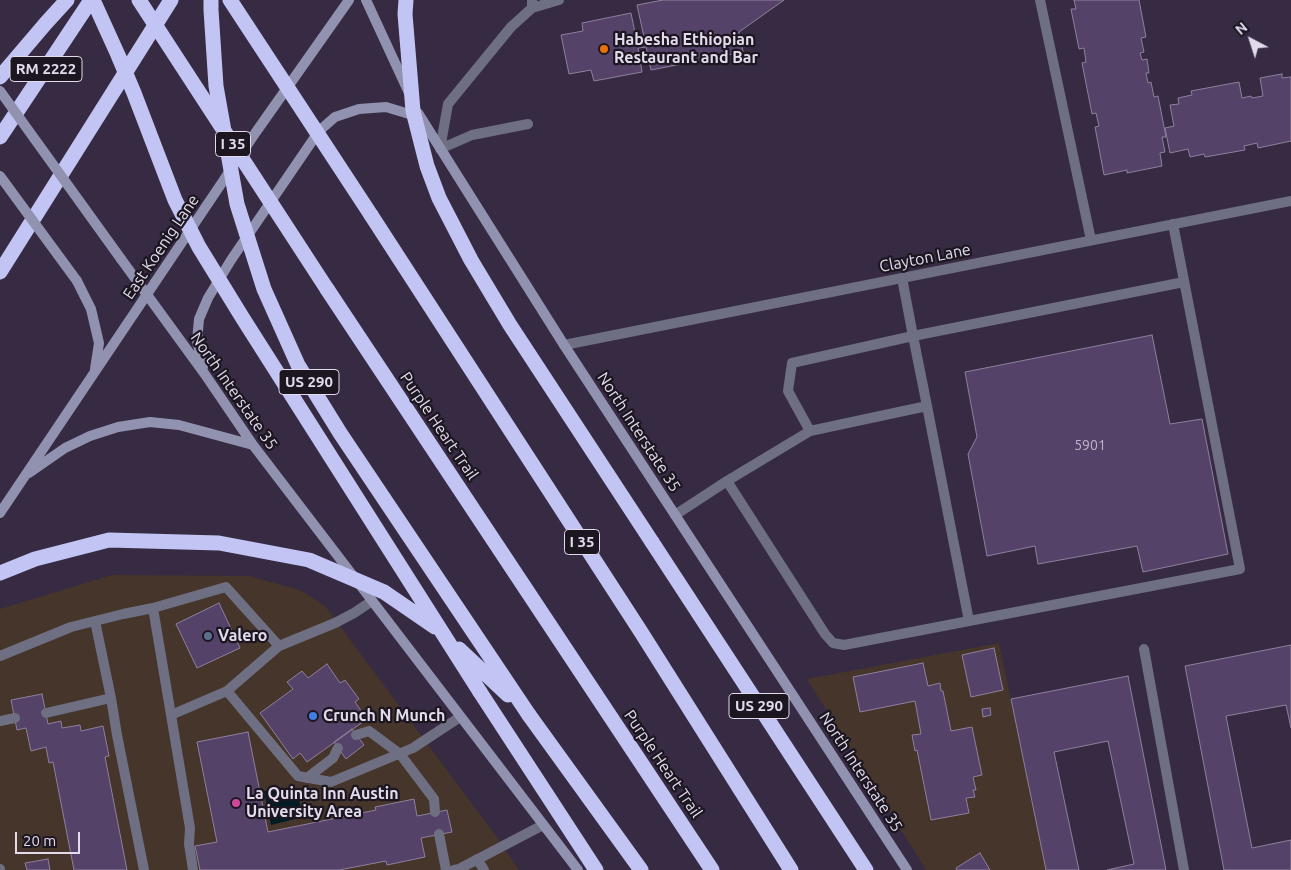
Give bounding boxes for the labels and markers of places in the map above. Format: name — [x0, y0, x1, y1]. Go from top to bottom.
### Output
place label: Habesha Ethiopian Restaurant and Bar — [614, 30, 758, 68]
marker: Habesha Ethiopian Restaurant and Bar — [598, 43, 610, 55]
place label: Valero — [218, 626, 267, 646]
marker: Valero — [202, 630, 214, 642]
place label: Crunch N Munch — [323, 706, 445, 726]
marker: Crunch N Munch — [307, 710, 319, 722]
place label: La Quinta Inn Austin University Area — [246, 784, 399, 822]
marker: La Quinta Inn Austin University Area — [230, 797, 242, 809]

